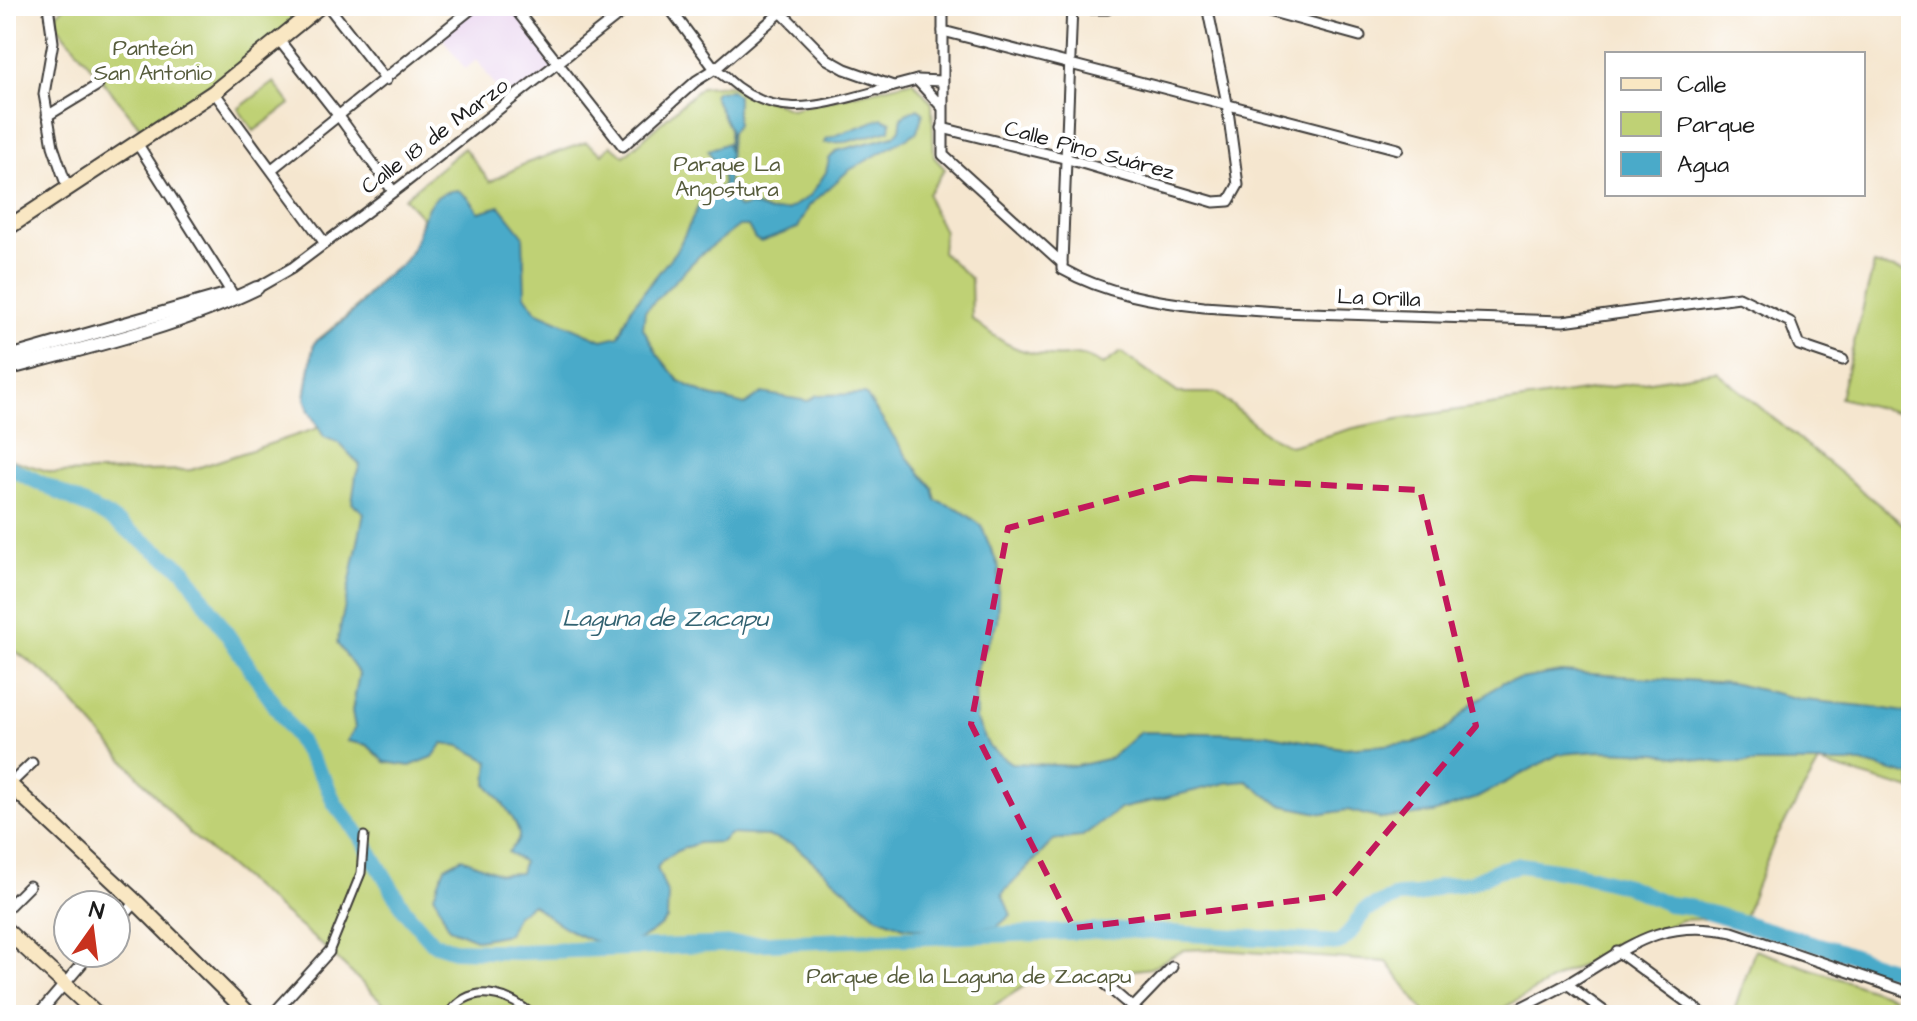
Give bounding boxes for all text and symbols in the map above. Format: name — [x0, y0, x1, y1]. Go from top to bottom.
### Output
park label: Panteón San Antonio — [94, 33, 213, 89]
legend — [1605, 52, 1865, 196]
text: Calle — [1677, 68, 1727, 102]
street label: Calle 18 de Marzo — [355, 70, 515, 202]
text: Parque — [1677, 108, 1755, 142]
street label: Calle Pino Suárez — [1001, 113, 1178, 188]
text: Agua — [1677, 148, 1729, 183]
park label: Parque La Angostura — [674, 149, 780, 206]
street label: La Orilla — [1337, 282, 1421, 315]
water label: Laguna de Zacapu — [562, 602, 770, 637]
north arrow — [52, 889, 132, 969]
text: N — [86, 894, 107, 928]
park label: Parque de la Laguna de Zacapu — [807, 961, 1131, 993]

